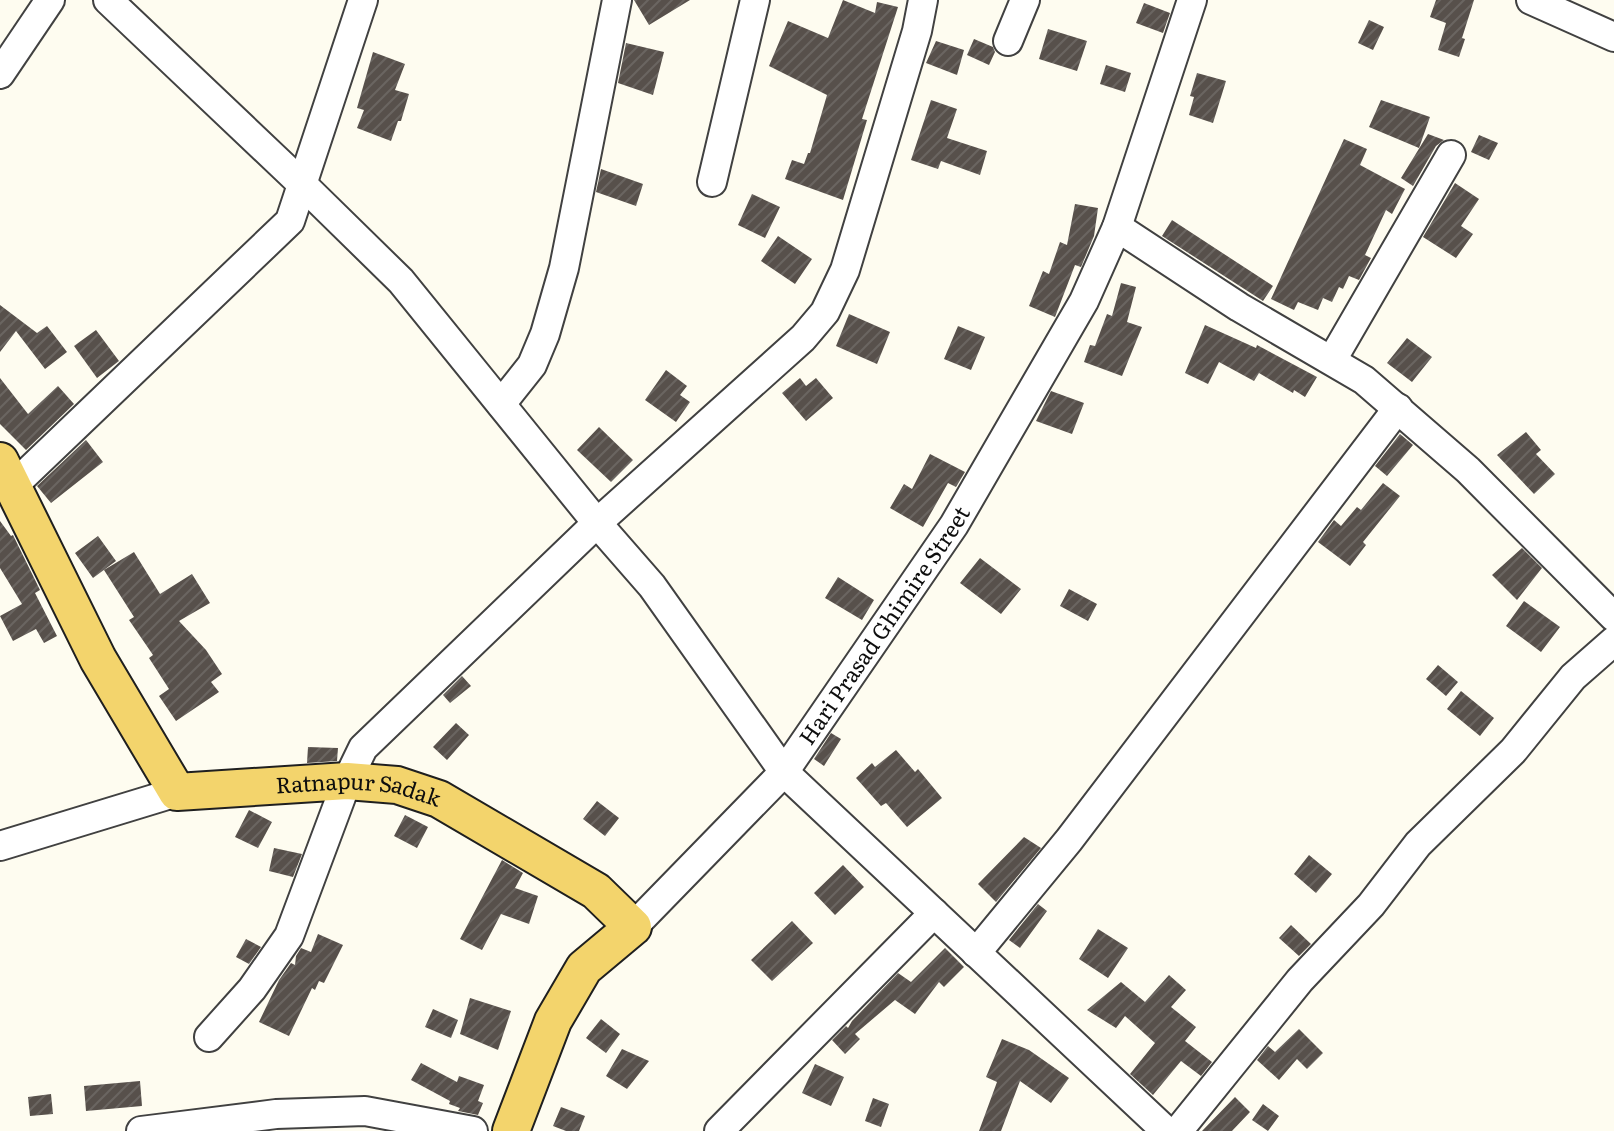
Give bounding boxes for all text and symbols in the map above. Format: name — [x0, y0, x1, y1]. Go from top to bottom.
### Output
street label: Hari Prasad Ghimire Street — [790, 499, 977, 751]
street label: Ratnapur Sadak — [274, 763, 446, 814]

